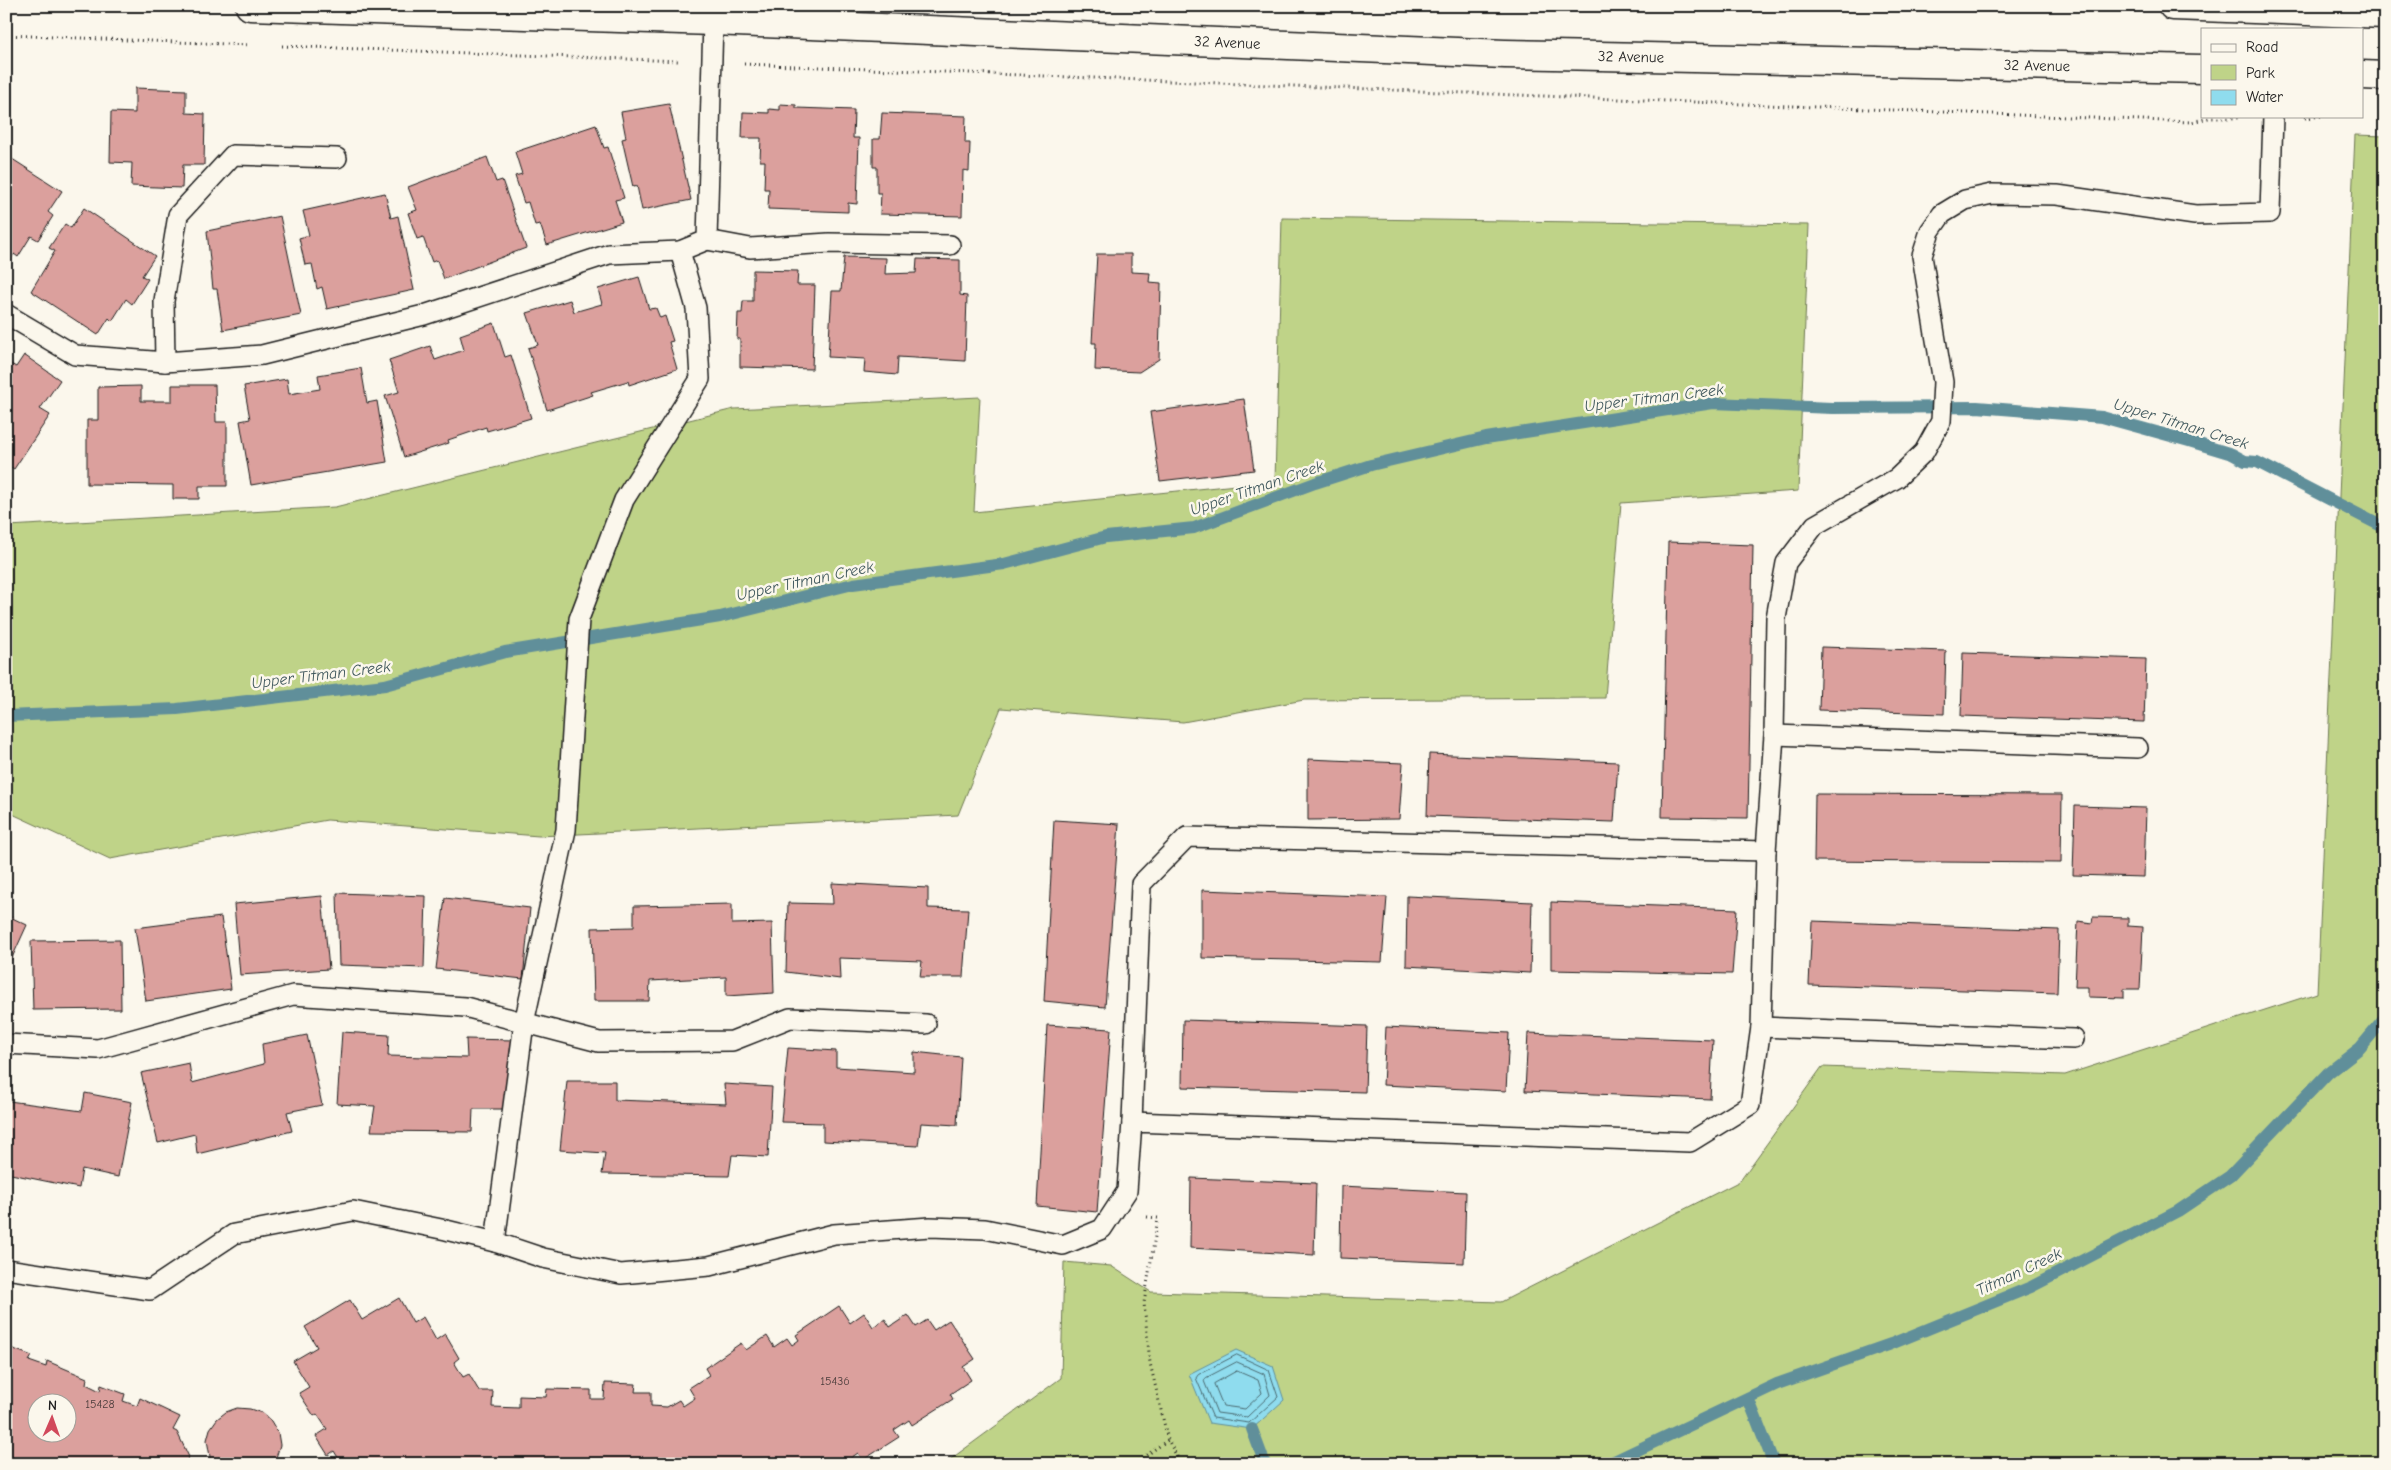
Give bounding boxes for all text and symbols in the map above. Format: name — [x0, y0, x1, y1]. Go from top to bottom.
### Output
legend — [2201, 28, 2364, 118]
street label: 32 Avenue — [1194, 32, 1261, 53]
text: Road — [2246, 38, 2278, 56]
street label: 32 Avenue — [1598, 47, 1665, 66]
street label: 32 Avenue — [2004, 56, 2071, 75]
text: Park — [2246, 64, 2275, 82]
text: Water — [2246, 88, 2283, 106]
water label: Upper Titman Creek — [1583, 381, 1725, 415]
water label: Upper Titman Creek — [2111, 395, 2251, 453]
water label: Upper Titman Creek — [1188, 457, 1326, 519]
water label: Upper Titman Creek — [735, 558, 876, 604]
water label: Upper Titman Creek — [250, 658, 392, 692]
water label: Titman Creek — [1973, 1244, 2065, 1300]
house number: 15436 — [820, 1374, 850, 1388]
north arrow — [28, 1392, 78, 1442]
text: N — [48, 1397, 57, 1414]
house number: 15428 — [85, 1397, 115, 1411]

